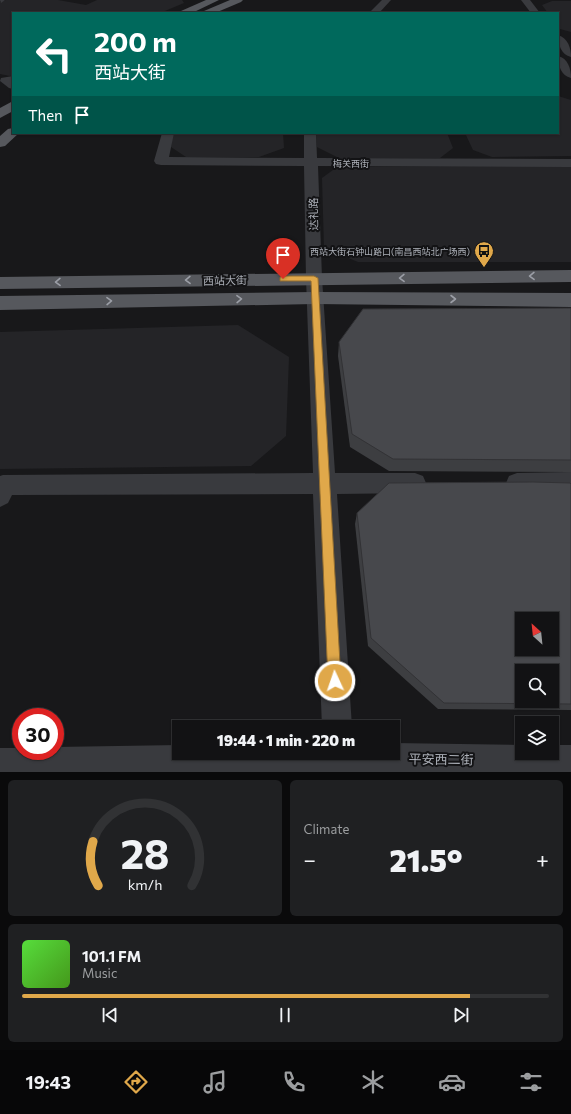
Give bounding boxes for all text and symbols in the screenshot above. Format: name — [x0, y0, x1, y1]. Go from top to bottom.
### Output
text: 200 m — [94, 24, 177, 58]
icon: left — [28, 28, 80, 80]
text: 西站大街 — [94, 61, 166, 83]
icon: arrive — [71, 104, 93, 126]
text: Then — [28, 106, 63, 124]
street label: 梅关西街 — [333, 158, 369, 169]
street label: 达礼路 — [306, 197, 320, 231]
pin — [266, 238, 300, 279]
bus stop icon: 西站大街石钟山路口(南昌西站北广场西) — [473, 240, 495, 268]
icon: arrive — [272, 244, 294, 266]
place label: 西站大街石钟山路口(南昌西站北广场西) — [310, 246, 470, 257]
one-way arrow — [529, 272, 535, 280]
street label: 西站大街 — [203, 273, 247, 287]
one-way arrow — [399, 273, 405, 282]
one-way arrow — [185, 276, 191, 284]
one-way arrow — [55, 278, 61, 286]
one-way arrow — [236, 295, 242, 303]
one-way arrow — [450, 295, 456, 303]
one-way arrow — [106, 297, 112, 305]
north arrow — [515, 612, 559, 656]
map controls — [515, 612, 559, 760]
position arrow — [314, 660, 356, 702]
button: search — [515, 664, 559, 708]
speed limit sign: 30 — [12, 708, 64, 760]
button: layers — [515, 716, 559, 760]
text: 19:44 · 1 min · 220 m — [217, 731, 355, 749]
street label: 平安西二街 — [408, 750, 474, 768]
text: Climate — [304, 821, 349, 837]
text: 28 — [120, 827, 169, 878]
text: 21.5° — [389, 841, 463, 878]
text: − — [304, 846, 316, 873]
text: + — [536, 846, 549, 873]
text: km/h — [127, 875, 162, 893]
text: 101.1 FM — [82, 947, 141, 965]
text: Music — [82, 965, 117, 981]
icon: previous — [99, 1004, 121, 1026]
icon: pause — [274, 1004, 296, 1026]
icon: next — [450, 1004, 472, 1026]
icon: directions — [122, 1068, 150, 1096]
icon: music — [201, 1068, 229, 1096]
icon: phone — [280, 1068, 308, 1096]
icon: climate — [359, 1068, 387, 1096]
icon: car — [438, 1068, 466, 1096]
icon: filters — [517, 1068, 545, 1096]
text: 19:43 — [26, 1071, 71, 1093]

